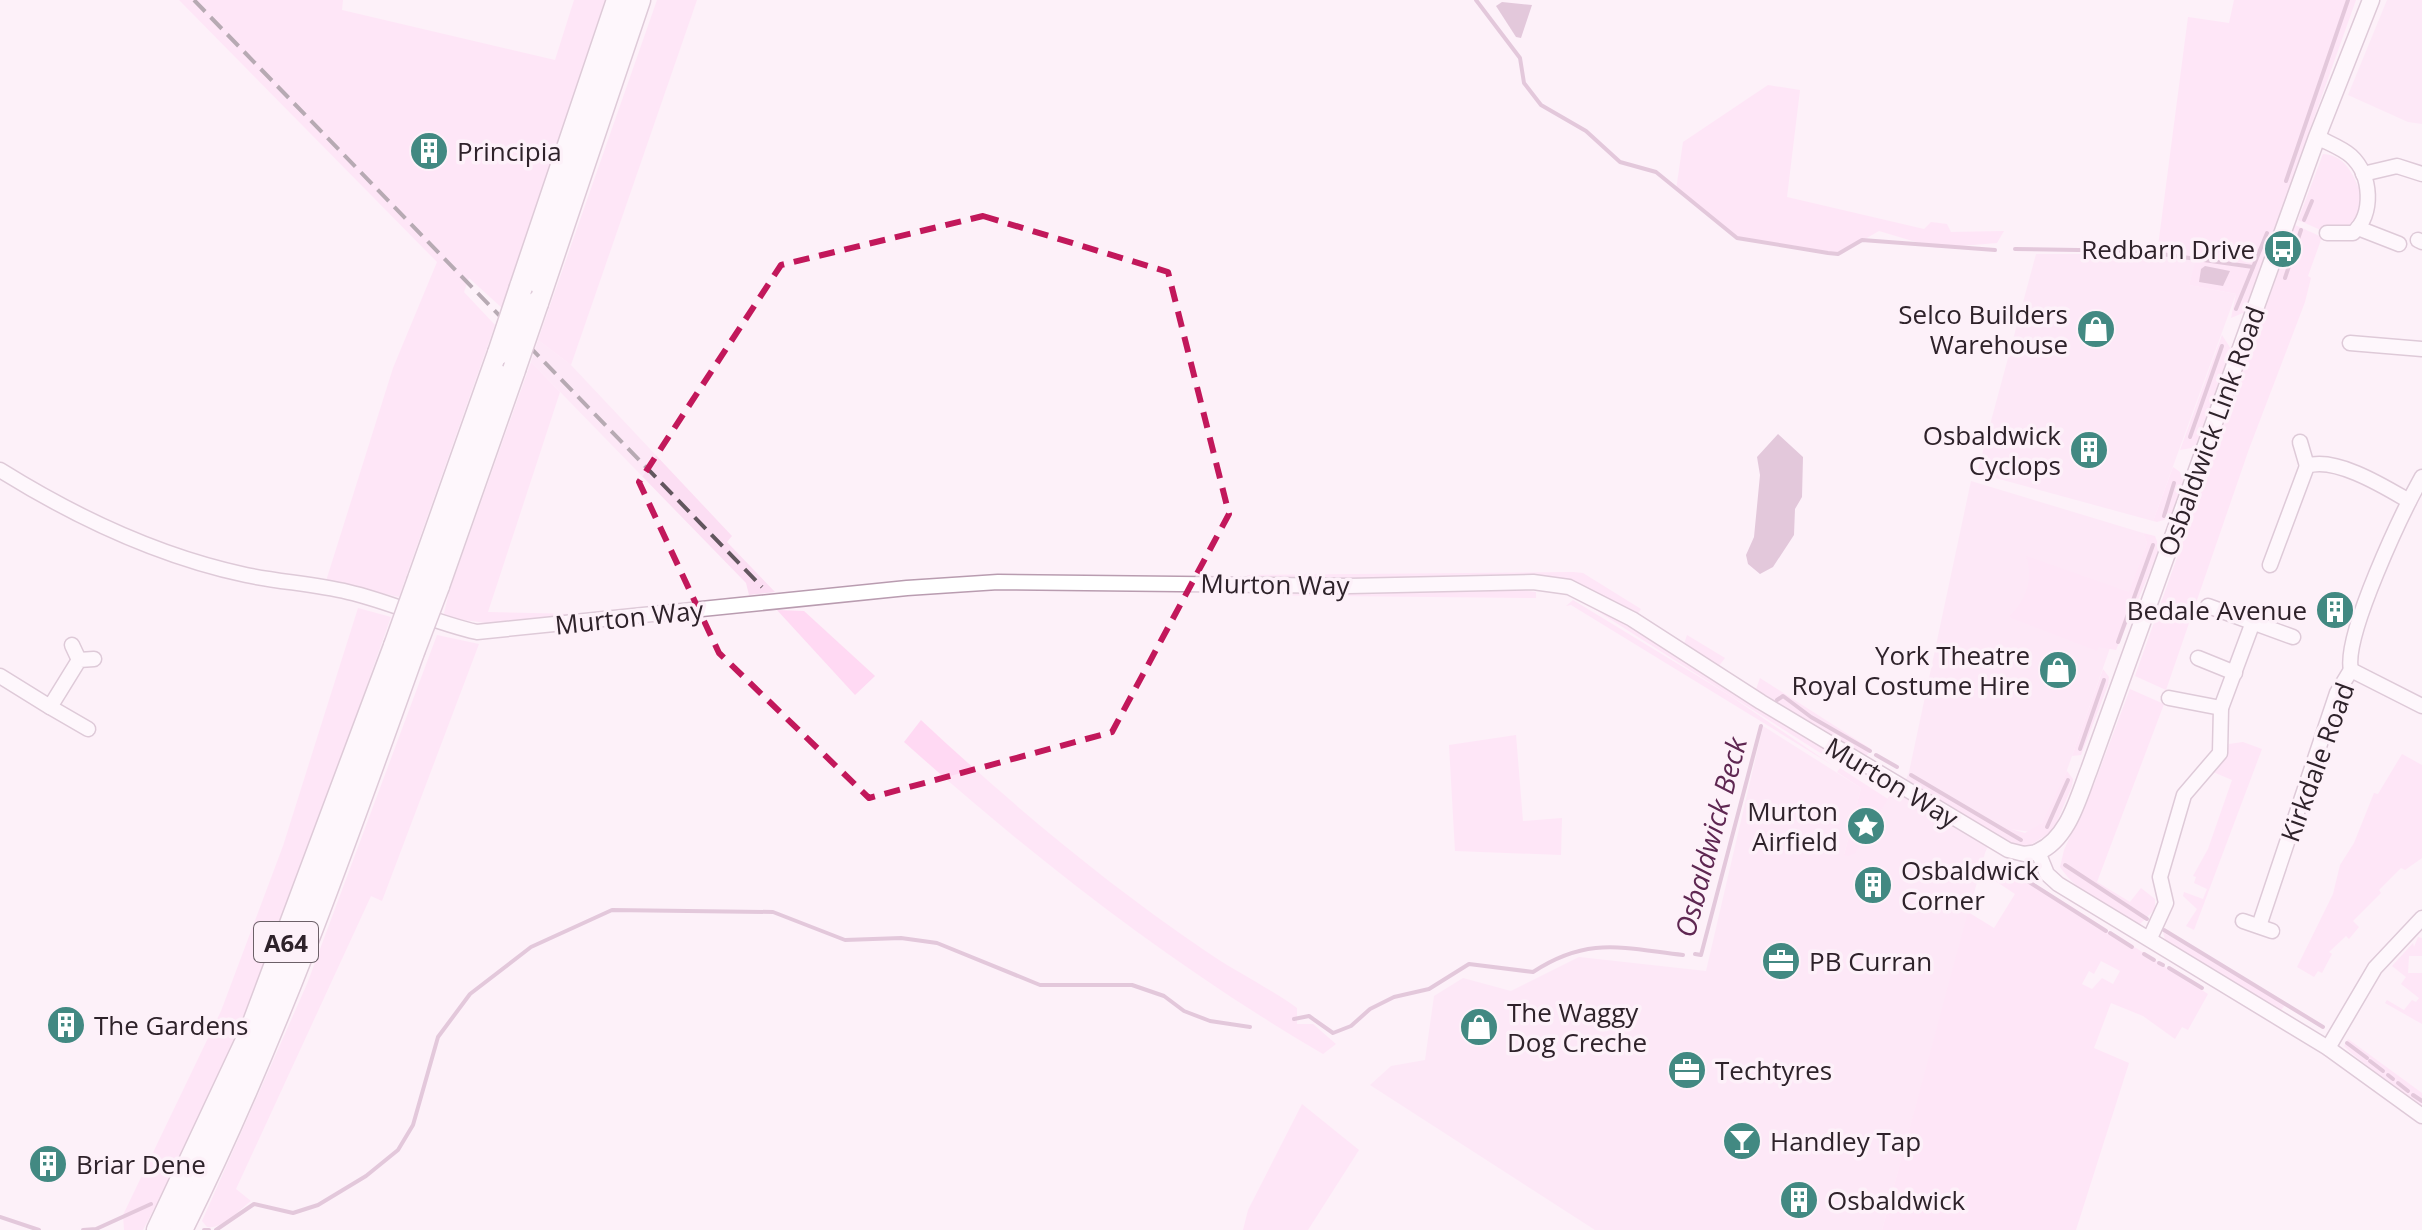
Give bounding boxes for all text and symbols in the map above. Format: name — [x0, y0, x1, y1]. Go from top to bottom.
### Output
building icon: Principia — [408, 130, 450, 172]
place label: Principia — [457, 133, 562, 169]
bus stop icon: Redbarn Drive — [2262, 228, 2304, 270]
place label: Redbarn Drive — [2081, 231, 2255, 267]
place label: Selco Builders Warehouse — [1898, 296, 2068, 362]
street label: Osbaldwick Link Road — [2149, 301, 2273, 561]
shop icon: Selco Builders Warehouse — [2075, 308, 2117, 350]
place label: Osbaldwick Cyclops — [1923, 417, 2061, 483]
building icon: Osbaldwick Cyclops — [2068, 429, 2110, 471]
street label: Murton Way — [1200, 565, 1351, 603]
building icon: Bedale Avenue — [2314, 589, 2356, 631]
street label: Murton Way — [553, 591, 706, 643]
place label: Bedale Avenue — [2127, 592, 2307, 628]
place label: York Theatre Royal Costume Hire — [1792, 637, 2030, 703]
shop icon: York Theatre Royal Costume Hire — [2037, 649, 2079, 691]
street label: Kirkdale Road — [2272, 677, 2362, 847]
street label: Murton Way — [1819, 728, 1966, 836]
water label: Osbaldwick Beck — [1665, 732, 1755, 941]
place label: Murton Airfield — [1747, 793, 1838, 859]
place icon: Murton Airfield — [1845, 805, 1887, 847]
place label: Osbaldwick Corner — [1901, 852, 2040, 918]
building icon: Osbaldwick Corner — [1852, 864, 1894, 906]
road number: A64 — [254, 922, 318, 962]
office icon: PB Curran — [1760, 940, 1802, 982]
place label: PB Curran — [1809, 943, 1932, 979]
place label: The Waggy Dog Creche — [1507, 994, 1647, 1060]
building icon: The Gardens — [45, 1004, 87, 1046]
shop icon: The Waggy Dog Creche — [1458, 1006, 1500, 1048]
place label: The Gardens — [94, 1007, 248, 1043]
office icon: Techtyres — [1666, 1049, 1708, 1091]
place label: Techtyres — [1715, 1052, 1832, 1088]
bar icon: Handley Tap — [1721, 1120, 1763, 1162]
place label: Handley Tap — [1770, 1123, 1921, 1159]
building icon: Briar Dene — [27, 1143, 69, 1185]
place label: Briar Dene — [76, 1146, 206, 1182]
building icon: Osbaldwick — [1778, 1179, 1820, 1221]
place label: Osbaldwick — [1827, 1182, 1966, 1218]

